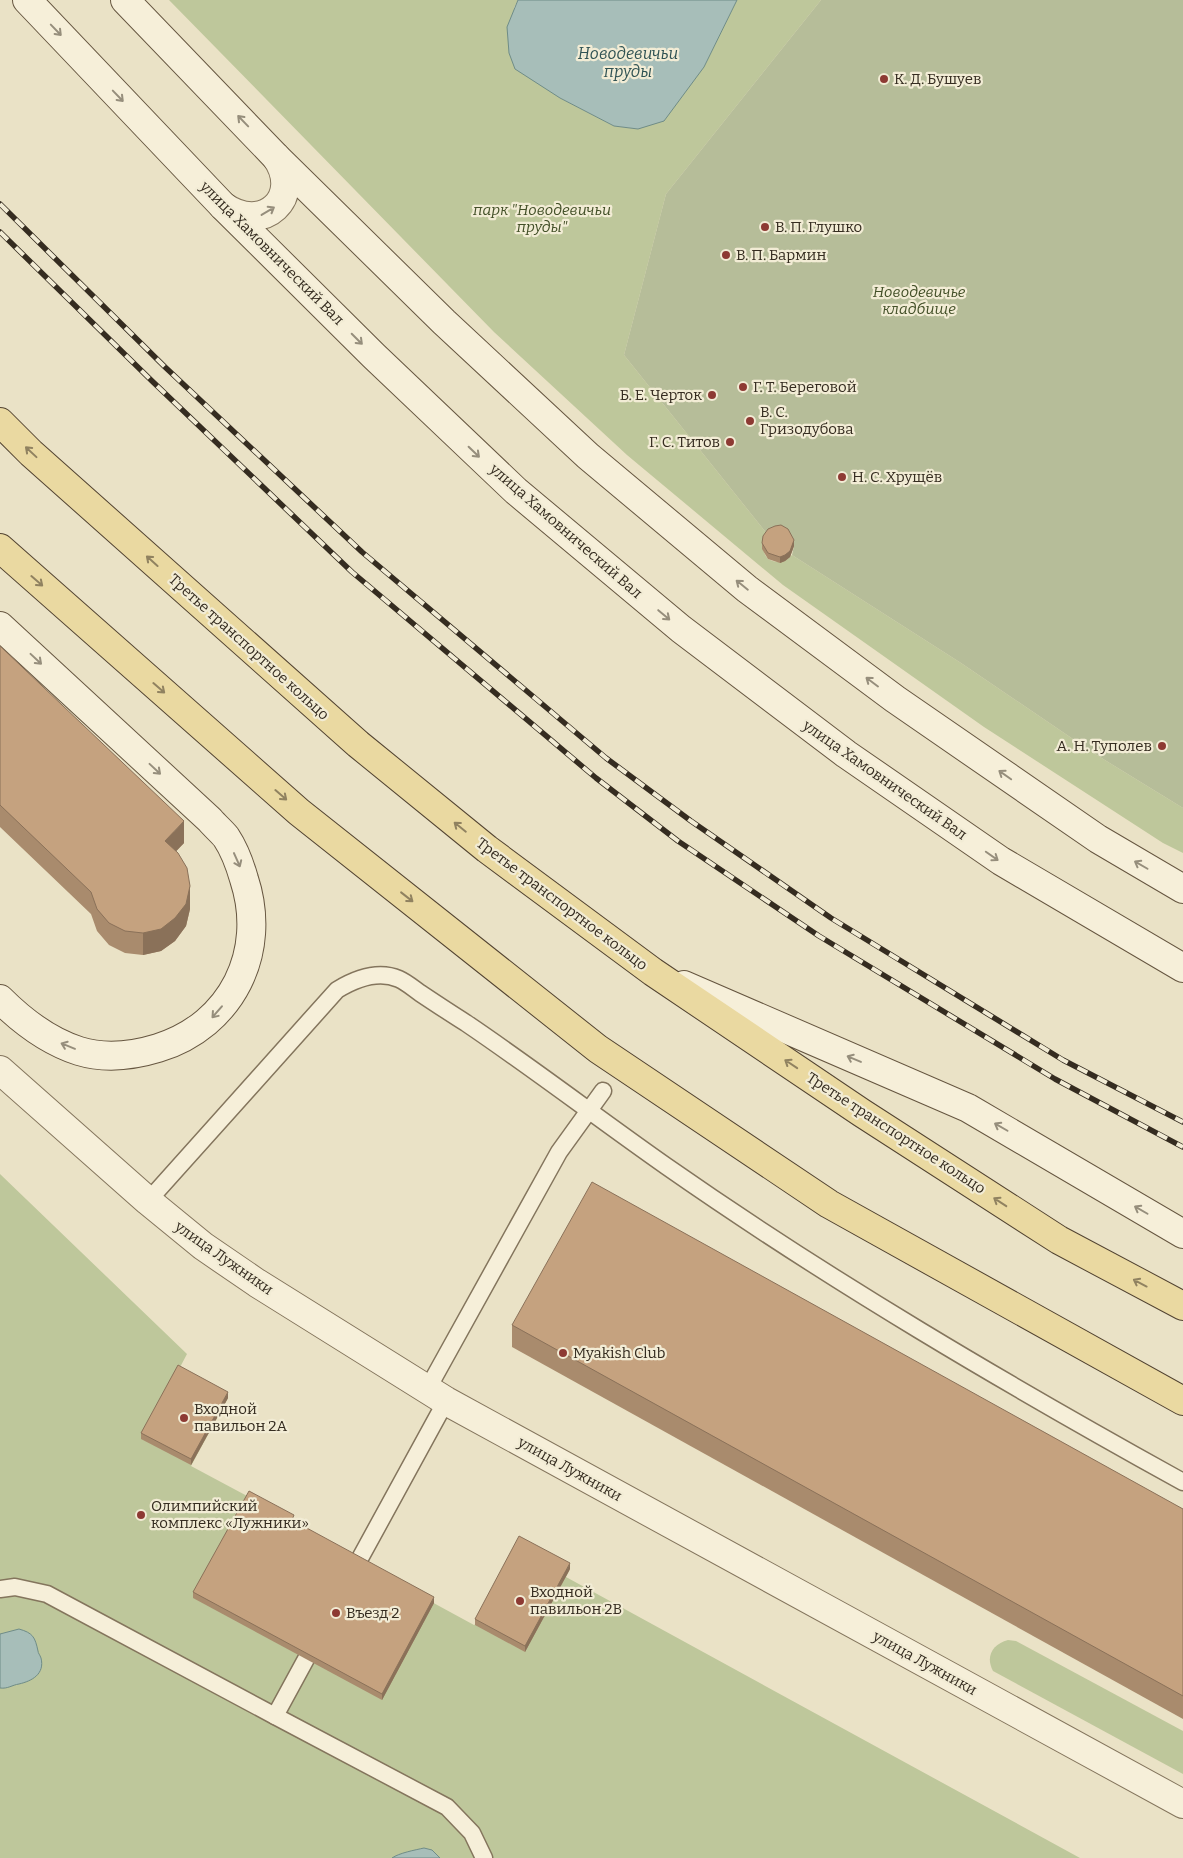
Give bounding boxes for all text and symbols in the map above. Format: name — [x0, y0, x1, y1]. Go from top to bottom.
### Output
one-way arrow — [50, 24, 62, 37]
water label: Новодевичьи пруды — [578, 44, 678, 81]
place label: К. Д. Бушуев — [894, 70, 981, 88]
marker: К. Д. Бушуев — [878, 73, 890, 85]
one-way arrow — [112, 90, 124, 102]
one-way arrow — [237, 115, 249, 128]
street label: улица Хамовнический Вал — [196, 177, 348, 329]
park label: парк "Новодевичьи пруды" — [472, 201, 611, 236]
one-way arrow — [260, 205, 274, 215]
place label: В. П. Глушко — [775, 218, 862, 236]
marker: В. П. Глушко — [759, 221, 771, 233]
place label: В. П. Бармин — [736, 246, 826, 264]
marker: В. П. Бармин — [720, 249, 732, 261]
park label: Новодевичье кладбище — [873, 283, 966, 318]
one-way arrow — [351, 333, 363, 345]
place label: Г. Т. Береговой — [753, 378, 857, 396]
marker: Г. Т. Береговой — [737, 381, 749, 393]
place label: Б. Е. Черток — [620, 386, 702, 404]
marker: Б. Е. Черток — [706, 389, 718, 401]
place label: В. С. Гризодубова — [760, 403, 854, 438]
marker: В. С. Гризодубова — [744, 415, 756, 427]
place label: Г. С. Титов — [649, 433, 720, 451]
marker: Г. С. Титов — [724, 436, 736, 448]
one-way arrow — [24, 446, 37, 458]
one-way arrow — [468, 446, 481, 458]
street label: улица Хамовнический Вал — [485, 459, 646, 602]
place label: Н. С. Хрущёв — [852, 468, 942, 486]
marker: Н. С. Хрущёв — [836, 471, 848, 483]
one-way arrow — [146, 555, 159, 566]
street label: Третье транспортное кольцо — [165, 570, 333, 724]
one-way arrow — [30, 575, 43, 586]
one-way arrow — [736, 579, 749, 590]
one-way arrow — [657, 609, 670, 620]
one-way arrow — [29, 653, 42, 665]
one-way arrow — [865, 677, 879, 687]
one-way arrow — [152, 682, 165, 694]
street label: улица Хамовнический Вал — [799, 716, 971, 844]
place label: А. Н. Туполев — [1057, 737, 1152, 755]
marker: А. Н. Туполев — [1156, 740, 1168, 752]
one-way arrow — [149, 763, 161, 775]
one-way arrow — [998, 770, 1012, 780]
one-way arrow — [274, 790, 287, 801]
one-way arrow — [454, 822, 467, 833]
street label: Третье транспортное кольцо — [473, 834, 651, 974]
one-way arrow — [985, 851, 999, 861]
one-way arrow — [233, 852, 242, 867]
one-way arrow — [1134, 859, 1149, 869]
one-way arrow — [400, 892, 413, 903]
one-way arrow — [211, 1005, 223, 1018]
one-way arrow — [61, 1041, 76, 1050]
one-way arrow — [847, 1053, 862, 1063]
one-way arrow — [784, 1059, 798, 1070]
street label: Третье транспортное кольцо — [803, 1068, 989, 1198]
one-way arrow — [994, 1122, 1008, 1132]
one-way arrow — [993, 1196, 1007, 1206]
one-way arrow — [1134, 1204, 1149, 1214]
street label: улица Лужники — [171, 1217, 277, 1299]
one-way arrow — [1133, 1278, 1148, 1288]
place label: Myakish Club — [573, 1344, 666, 1362]
marker: Myakish Club — [557, 1347, 569, 1359]
place label: Входной павильон 2A — [194, 1400, 287, 1435]
marker: Входной павильон 2A — [178, 1412, 190, 1424]
street label: улица Лужники — [514, 1433, 625, 1505]
place label: Олимпийский комплекс «Лужники» — [151, 1497, 309, 1532]
marker: Олимпийский комплекс «Лужники» — [135, 1509, 147, 1521]
place label: Входной павильон 2B — [530, 1583, 622, 1618]
marker: Входной павильон 2B — [514, 1595, 526, 1607]
place label: Въезд 2 — [346, 1604, 400, 1622]
marker: Въезд 2 — [330, 1607, 342, 1619]
street label: улица Лужники — [869, 1627, 980, 1699]

